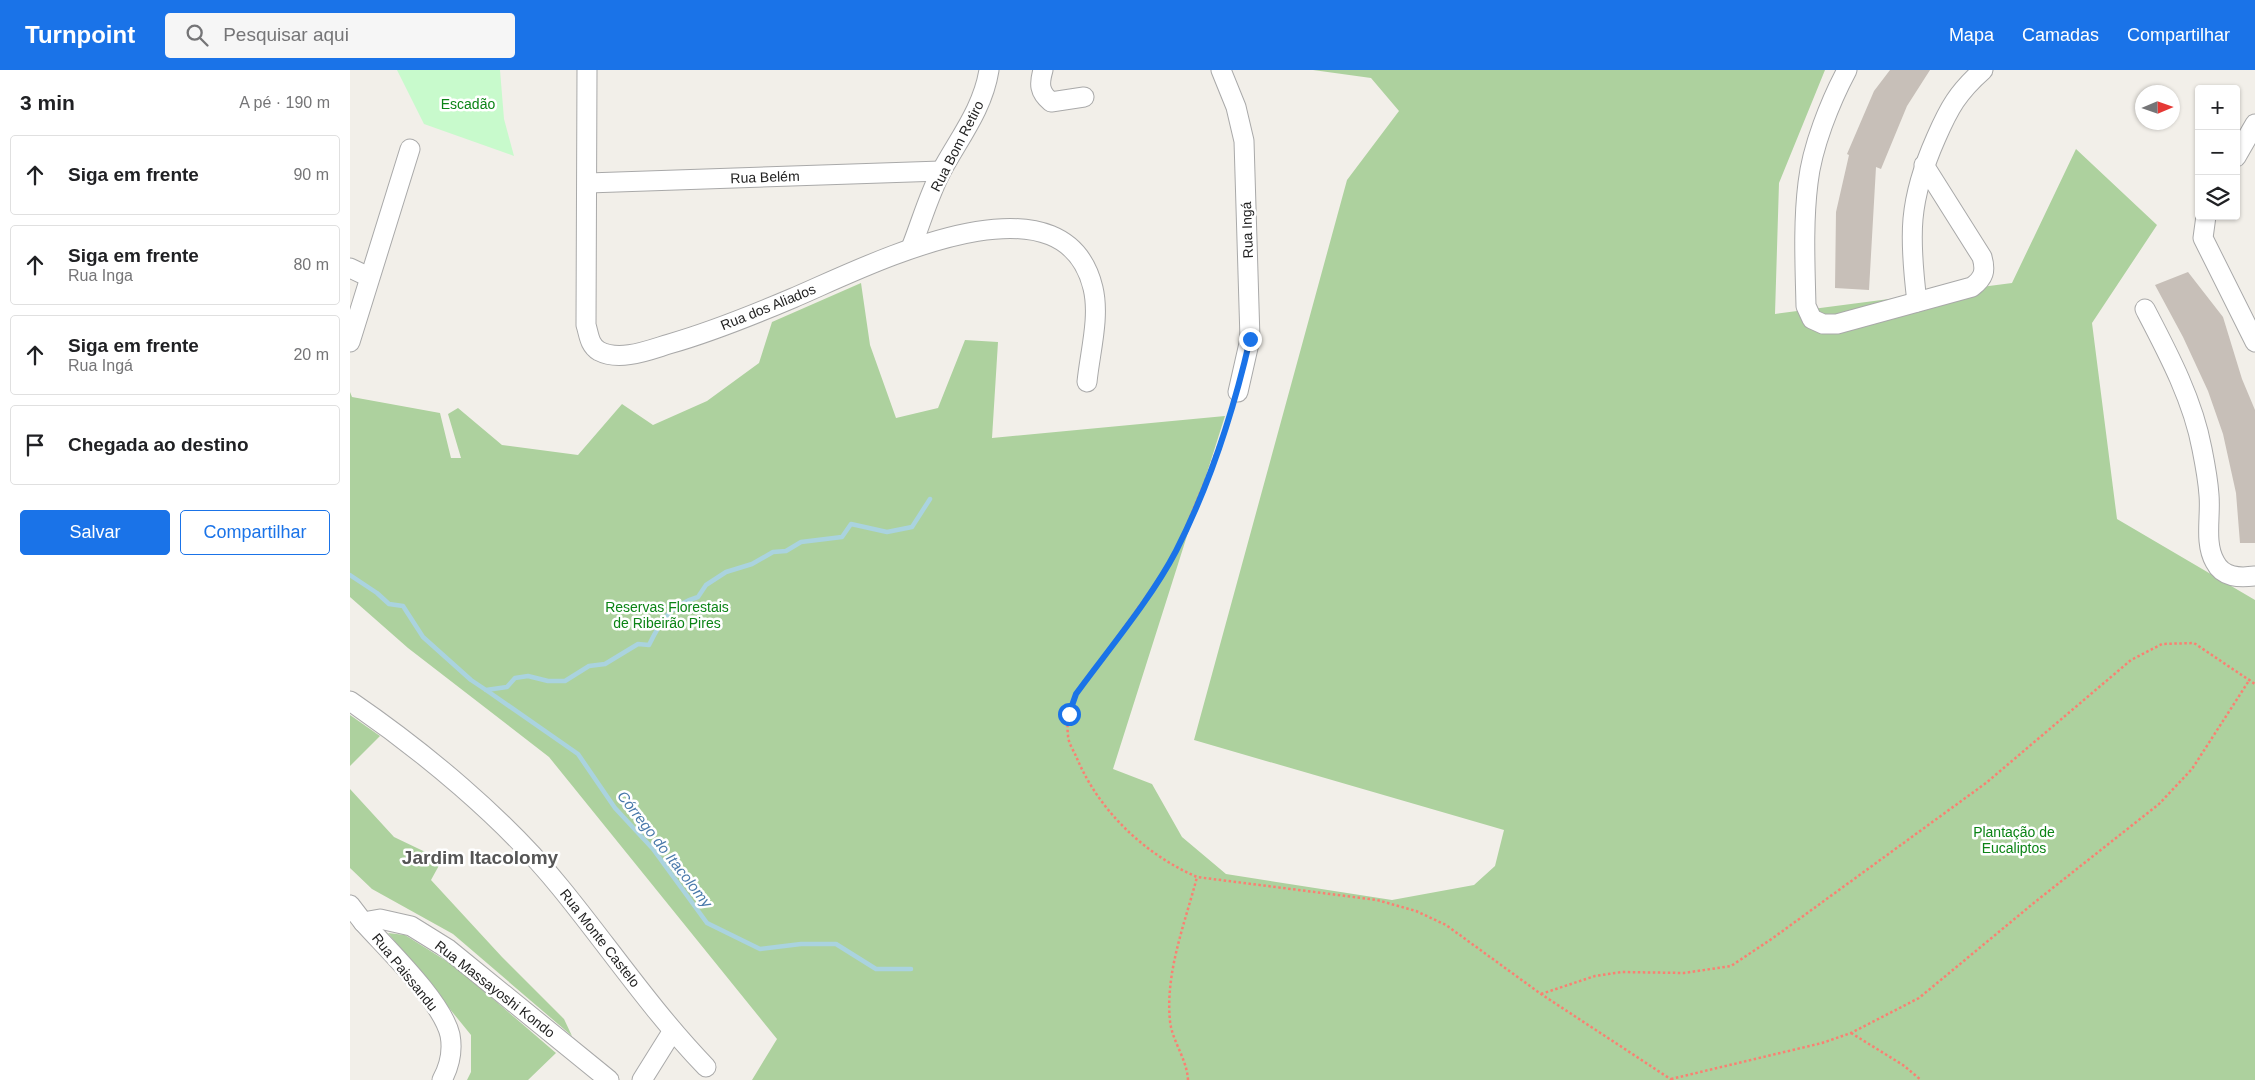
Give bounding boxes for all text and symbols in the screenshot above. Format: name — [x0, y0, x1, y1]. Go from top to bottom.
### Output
search box — [165, 13, 515, 58]
text: Turnpoint — [25, 21, 135, 48]
icon: search — [183, 21, 211, 49]
text: Pesquisar aqui — [223, 24, 349, 45]
text: Mapa — [1949, 25, 1994, 45]
text: Camadas — [2022, 25, 2099, 45]
text: Compartilhar — [2127, 25, 2230, 45]
north arrow — [2135, 85, 2180, 130]
map controls — [2195, 85, 2240, 220]
button: + — [2195, 85, 2240, 130]
text: 3 min — [20, 91, 75, 114]
text: A pé · 190 m — [239, 94, 330, 111]
park label: Escadão — [441, 96, 495, 112]
street label: Rua Bom Retiro — [927, 98, 987, 194]
button: − — [2195, 130, 2240, 175]
icon: ahead — [21, 161, 49, 189]
text: Siga em frente — [68, 164, 199, 185]
text: 90 m — [293, 166, 329, 183]
street label: Rua Belém — [730, 168, 800, 186]
button: layers — [2195, 175, 2240, 220]
street label: Rua Ingá — [1238, 201, 1256, 259]
text: Siga em frente — [68, 245, 199, 266]
icon: ahead — [21, 251, 49, 279]
text: 80 m — [293, 256, 329, 273]
text: Rua Inga — [68, 267, 133, 284]
street label: Rua dos Aliados — [718, 281, 818, 333]
route end — [1239, 328, 1262, 351]
text: Siga em frente — [68, 335, 199, 356]
icon: ahead — [21, 341, 49, 369]
text: 20 m — [293, 346, 329, 363]
text: Rua Ingá — [68, 357, 133, 374]
icon: arrive — [21, 431, 49, 459]
text: Chegada ao destino — [68, 434, 249, 455]
button: Salvar — [20, 510, 170, 555]
button: Compartilhar — [180, 510, 330, 555]
park label: Reservas Florestais de Ribeirão Pires — [605, 599, 729, 631]
route start — [1058, 703, 1081, 726]
water label: Córrego do Itacolomy — [614, 787, 717, 912]
park label: Plantação de Eucaliptos — [1973, 824, 2055, 856]
district label: Jardim Itacolomy — [402, 847, 559, 868]
street label: Rua Monte Castelo — [557, 886, 643, 990]
street label: Rua Paissandu — [369, 930, 441, 1014]
street label: Rua Massayoshi Kondo — [432, 937, 558, 1041]

